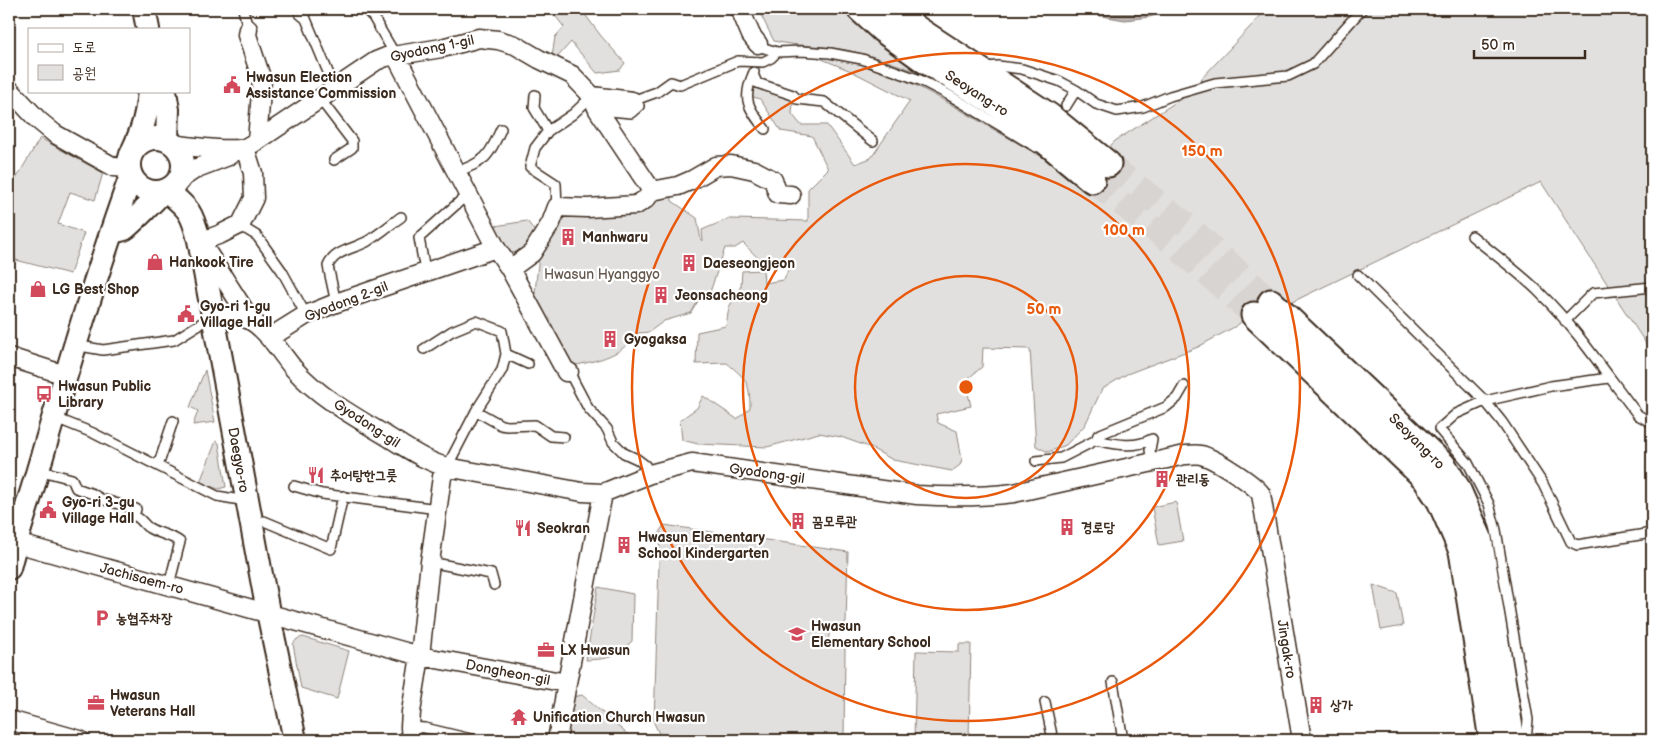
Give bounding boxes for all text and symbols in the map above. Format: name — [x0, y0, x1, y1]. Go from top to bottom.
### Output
legend — [28, 28, 190, 92]
scale bar — [1474, 28, 1585, 60]
street label: Gyodong 1-gil — [389, 31, 476, 66]
text: 50 m — [1481, 36, 1515, 55]
text: 도로 — [72, 38, 96, 57]
text: 공원 — [72, 64, 96, 83]
street label: Seoyang-ro — [942, 67, 1012, 120]
place label: Hwasun Election Assistance Commission — [245, 69, 396, 102]
public building icon: Hwasun Election Assistance Commission — [222, 75, 242, 95]
text: 150 m — [1181, 142, 1223, 161]
text: 100 m — [1103, 221, 1145, 240]
building icon: Manhwaru — [558, 227, 578, 247]
place label: Manhwaru — [582, 229, 648, 246]
shop icon: Hankook Tire — [145, 252, 165, 272]
building icon: Daeseongjeon — [679, 253, 699, 273]
place label: Hankook Tire — [169, 254, 254, 271]
place label: Daeseongjeon — [703, 255, 795, 272]
park label: Hwasun Hyanggyo — [544, 266, 660, 283]
street label: Gyodong 2-gil — [302, 278, 390, 325]
shop icon: LG Best Shop — [28, 279, 48, 299]
place label: LG Best Shop — [52, 281, 139, 298]
building icon: Jeonsacheong — [651, 285, 671, 305]
place label: Jeonsacheong — [675, 287, 768, 304]
place label: Gyo-ri 1-gu Village Hall — [200, 298, 272, 331]
text: 50 m — [1027, 300, 1062, 319]
public building icon: Gyo-ri 1-gu Village Hall — [176, 304, 196, 324]
building icon: Gyogaksa — [600, 329, 620, 349]
place label: Gyogaksa — [624, 331, 687, 348]
place label: Hwasun Public Library — [58, 378, 152, 411]
centre of rings — [957, 378, 975, 396]
bus stop icon: Hwasun Public Library — [34, 384, 54, 404]
street label: Gyodong-gil — [330, 396, 403, 451]
street label: Seoyang-ro — [1385, 410, 1448, 473]
street label: Daegyo-ro — [224, 426, 253, 494]
street label: Gyodong-gil — [728, 460, 806, 487]
restaurant icon: 추어탕한그릇 — [306, 465, 326, 485]
place label: 추어탕한그릇 — [330, 467, 398, 484]
building icon: 관리동 — [1152, 469, 1172, 489]
place label: 관리동 — [1176, 471, 1210, 488]
place label: Gyo-ri 3-gu Village Hall — [62, 494, 135, 527]
public building icon: Gyo-ri 3-gu Village Hall — [38, 500, 58, 520]
building icon: 꿈모루관 — [788, 511, 808, 531]
place label: 꿈모루관 — [812, 513, 858, 530]
building icon: 경로당 — [1057, 517, 1077, 537]
restaurant icon: Seokran — [513, 518, 533, 538]
place label: 경로당 — [1081, 519, 1116, 536]
place label: Seokran — [537, 520, 590, 537]
place label: Hwasun Elementary School Kindergarten — [638, 529, 769, 562]
building icon: Hwasun Elementary School Kindergarten — [614, 535, 634, 555]
street label: Jachisaem-ro — [98, 559, 186, 598]
parking icon: 농협주차장 — [92, 608, 112, 628]
place label: 농협주차장 — [116, 610, 173, 627]
place label: Hwasun Elementary School — [811, 618, 931, 651]
street label: Jingak-ro — [1273, 618, 1300, 680]
school or university icon: Hwasun Elementary School — [787, 624, 807, 644]
office icon: LX Hwasun — [536, 640, 556, 660]
place label: LX Hwasun — [560, 642, 630, 659]
street label: Dongheon-gil — [464, 656, 551, 689]
place label: Hwasun Veterans Hall — [110, 687, 195, 720]
office icon: Hwasun Veterans Hall — [86, 693, 106, 713]
building icon: 상가 — [1306, 695, 1326, 715]
place label: 상가 — [1330, 697, 1353, 714]
temple icon: Unification Church Hwasun — [509, 707, 529, 727]
place label: Unification Church Hwasun — [533, 709, 705, 726]

